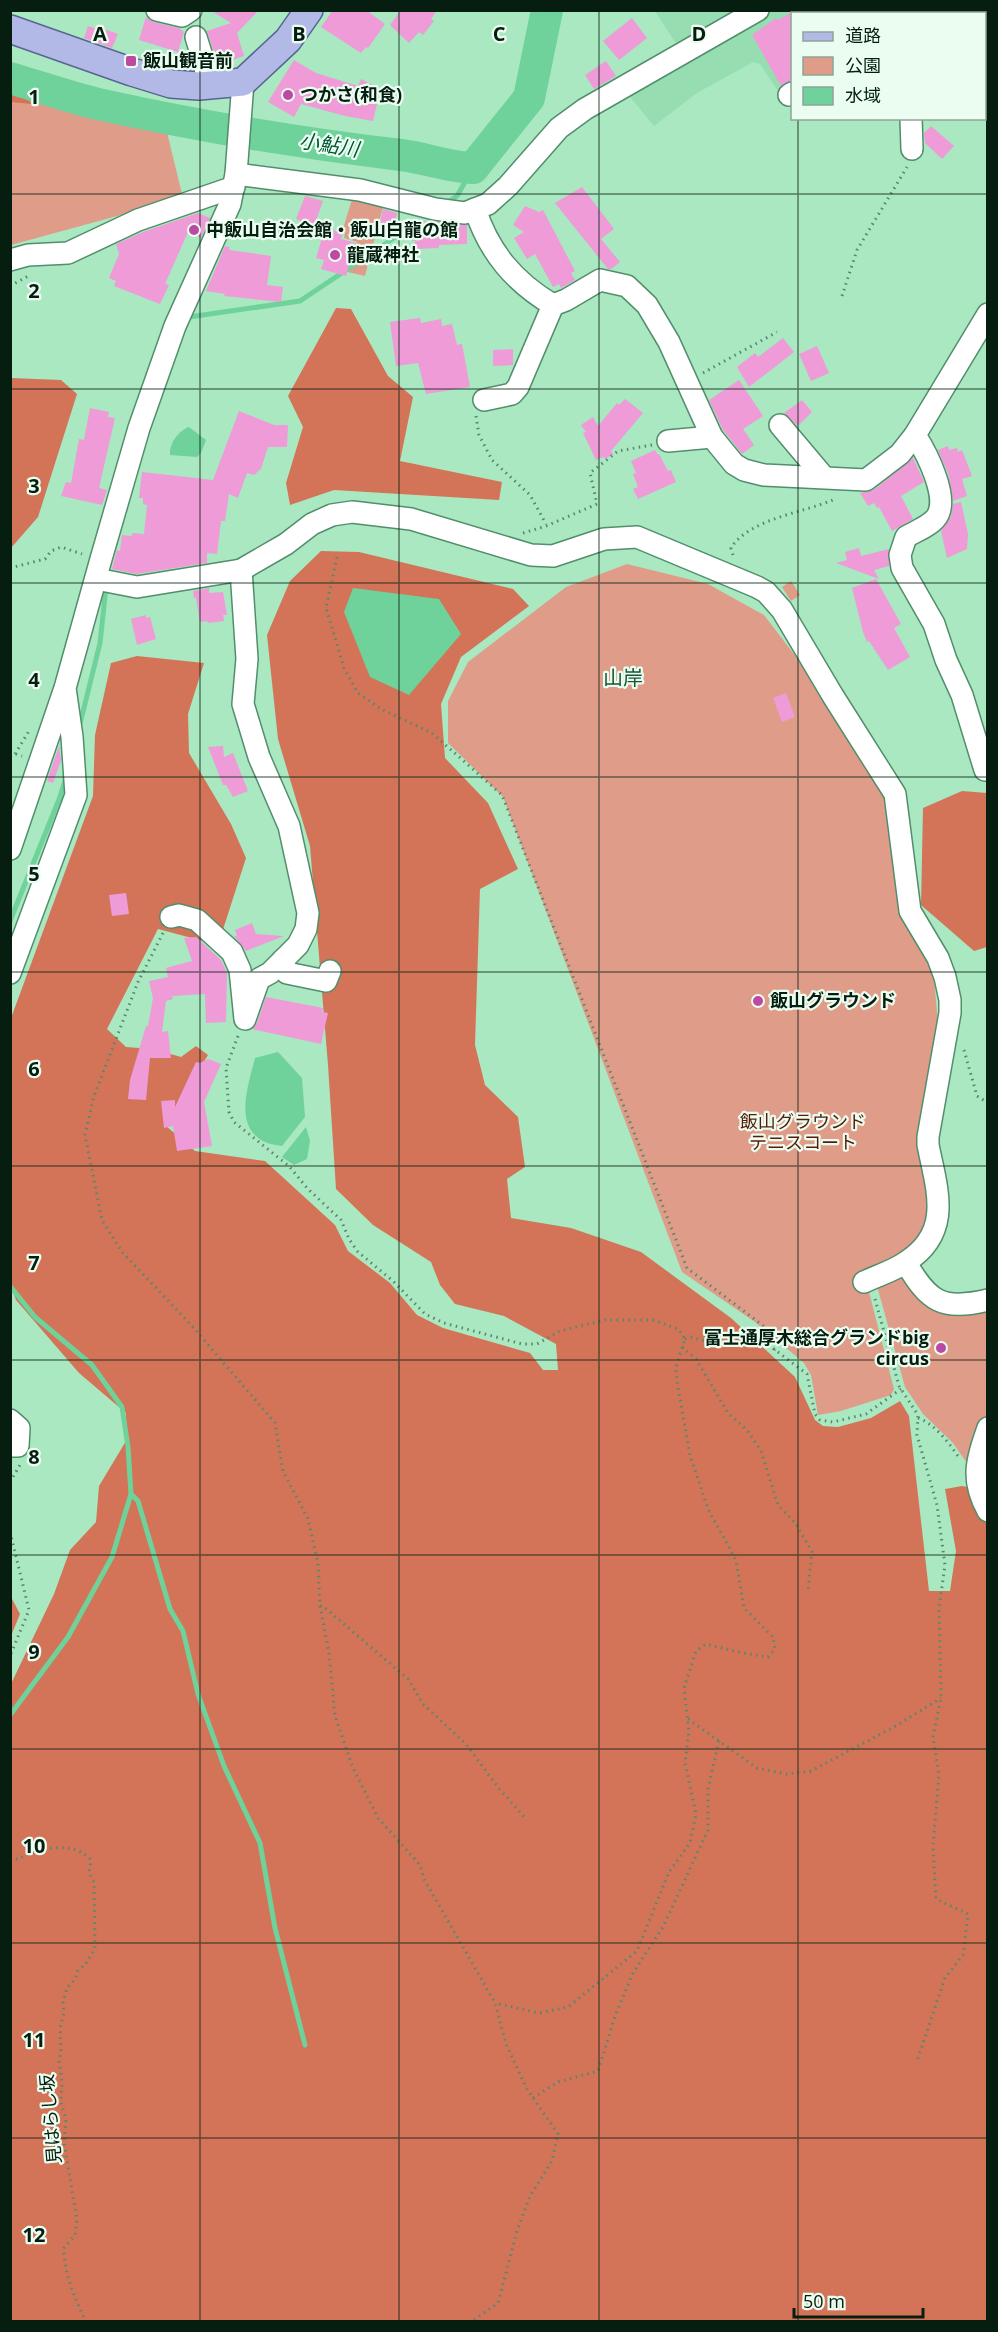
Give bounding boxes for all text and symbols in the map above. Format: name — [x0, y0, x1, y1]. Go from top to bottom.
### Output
legend — [791, 12, 986, 120]
text: A — [93, 20, 107, 47]
text: B — [292, 20, 306, 47]
text: C — [493, 20, 506, 47]
text: D — [692, 20, 706, 47]
text: 道路 — [845, 23, 881, 47]
place label: 飯山観音前 — [143, 48, 233, 72]
text: 公園 — [845, 53, 881, 77]
marker: 飯山観音前 — [124, 54, 138, 68]
place label: つかさ(和食) — [300, 82, 402, 106]
text: 1 — [28, 83, 40, 110]
text: 水域 — [845, 83, 881, 107]
marker: つかさ(和食) — [281, 88, 295, 102]
water label: 小鮎川 — [297, 126, 363, 163]
place label: 中飯山自治会館・飯山白龍の館 — [206, 217, 458, 241]
marker: 中飯山自治会館・飯山白龍の館 — [187, 223, 201, 237]
place label: 龍蔵神社 — [347, 242, 419, 266]
marker: 龍蔵神社 — [328, 248, 342, 262]
text: 2 — [28, 277, 40, 304]
text: 3 — [28, 472, 40, 499]
district label: 山岸 — [603, 664, 643, 691]
text: 4 — [28, 666, 40, 693]
text: 5 — [28, 860, 40, 887]
place label: 飯山グラウンド — [770, 988, 896, 1012]
marker: 飯山グラウンド — [751, 994, 765, 1008]
text: 6 — [28, 1055, 40, 1082]
park label: 飯山グラウンド テニスコート — [740, 1109, 866, 1154]
text: 7 — [28, 1249, 40, 1276]
place label: 富士通厚木総合グランドbig circus — [704, 1325, 929, 1370]
marker: 富士通厚木総合グランドbig circus — [934, 1341, 948, 1355]
text: 8 — [28, 1443, 40, 1470]
text: 9 — [28, 1638, 40, 1665]
text: 10 — [23, 1832, 45, 1859]
text: 11 — [23, 2026, 45, 2053]
street label: 見はらし坂 — [34, 2073, 66, 2165]
text: 12 — [23, 2221, 45, 2248]
scale bar — [794, 2281, 923, 2319]
text: 50 m — [803, 2289, 845, 2313]

